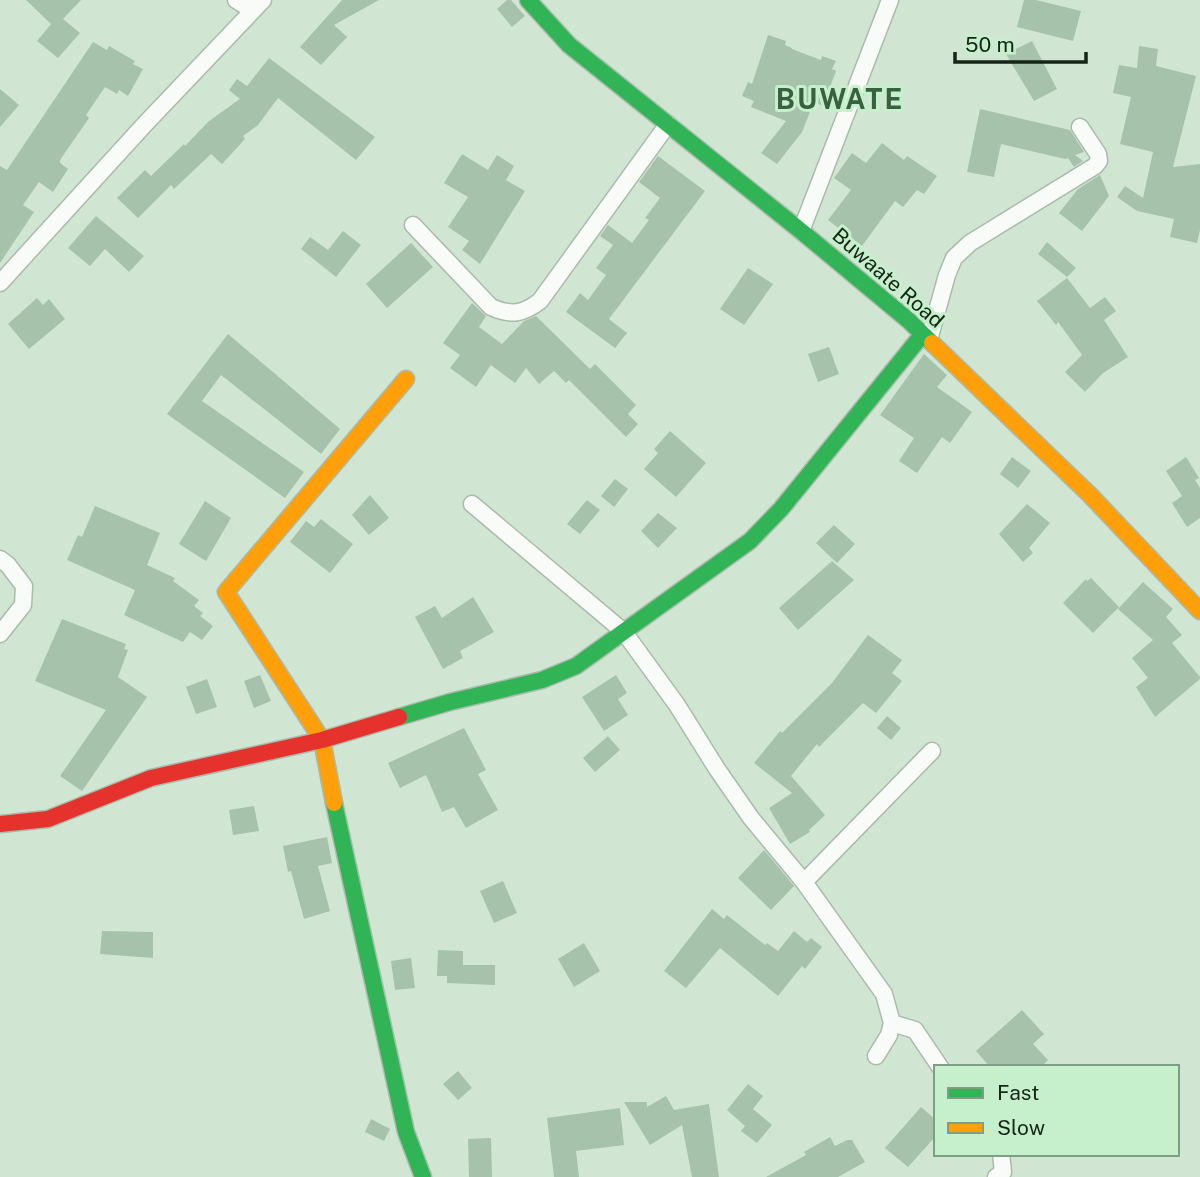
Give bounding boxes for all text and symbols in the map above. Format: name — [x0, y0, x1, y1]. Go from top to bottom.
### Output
scale bar — [955, 21, 1086, 65]
text: 50 m — [965, 32, 1015, 57]
district label: BUWATE — [776, 82, 904, 115]
street label: Buwaate Road — [827, 222, 949, 333]
legend — [934, 1065, 1179, 1156]
text: Fast — [997, 1080, 1039, 1105]
text: Slow — [997, 1115, 1045, 1140]

